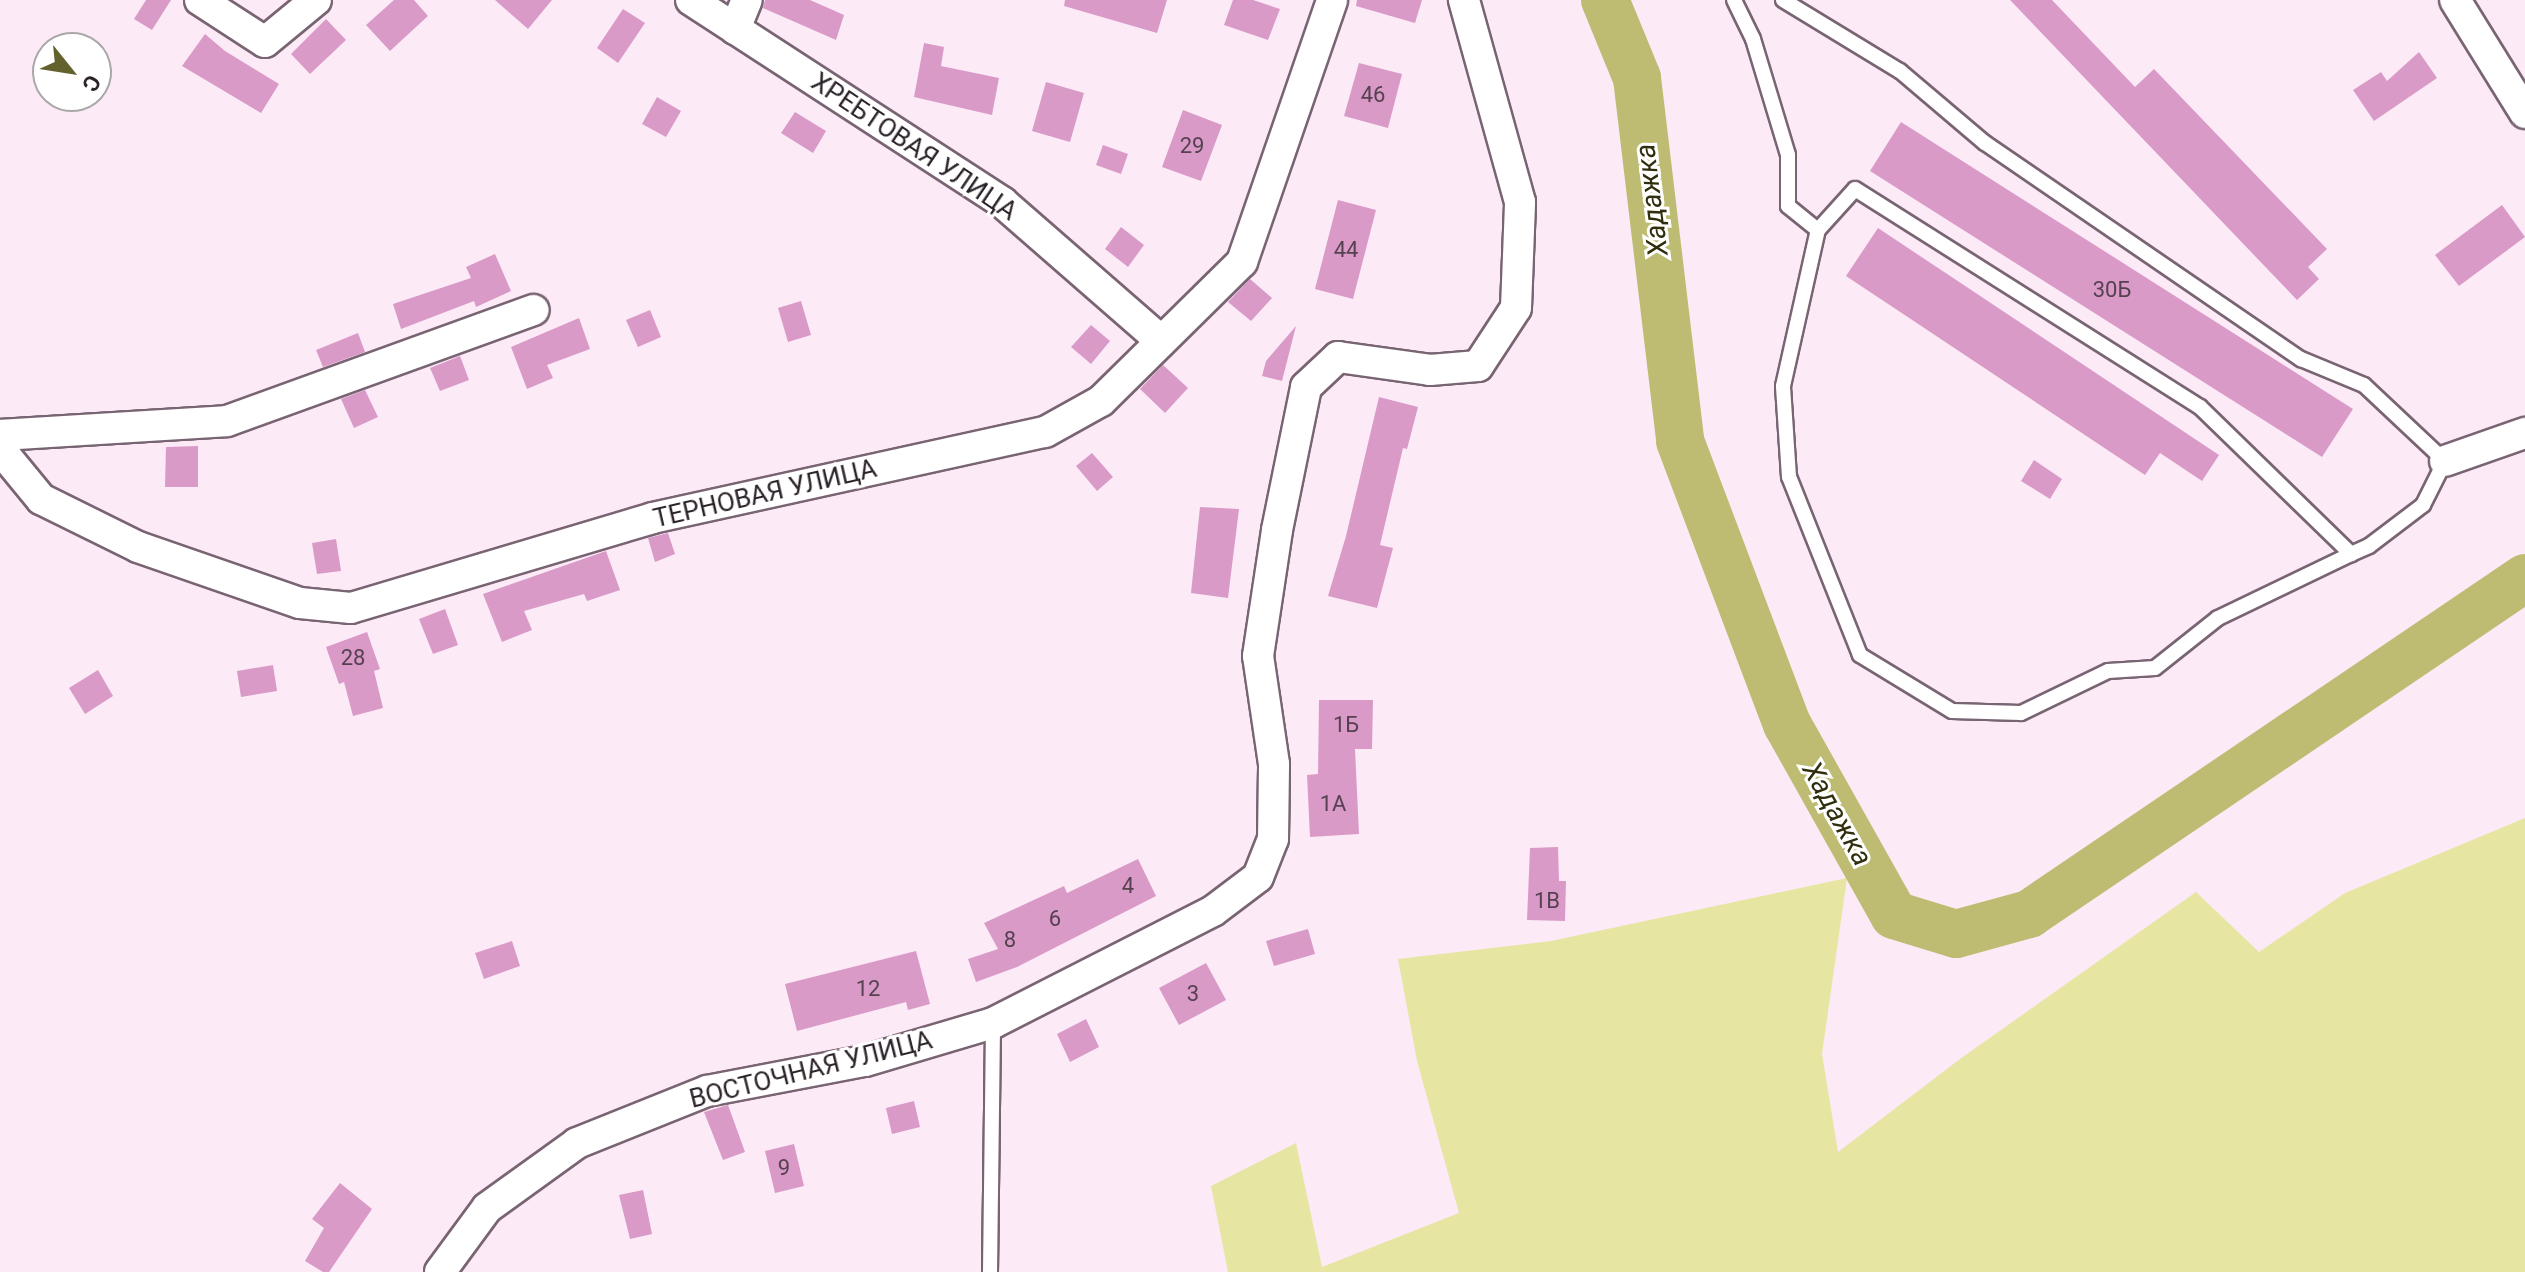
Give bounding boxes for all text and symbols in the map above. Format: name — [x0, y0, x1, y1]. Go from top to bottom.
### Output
north arrow — [32, 32, 112, 112]
street label: ХРЕБТОВАЯ УЛИЦА — [805, 67, 1023, 227]
text: С — [77, 71, 106, 96]
house number: 46 — [1361, 82, 1385, 108]
house number: 29 — [1180, 133, 1204, 159]
water label: Хадажка — [1628, 142, 1676, 258]
house number: 44 — [1334, 237, 1358, 263]
house number: 30Б — [2093, 277, 2131, 303]
street label: ТЕРНОВАЯ УЛИЦА — [650, 453, 880, 535]
house number: 28 — [341, 645, 365, 671]
house number: 1Б — [1333, 712, 1359, 738]
water label: Хадажка — [1795, 756, 1879, 872]
house number: 1А — [1320, 791, 1346, 817]
house number: 4 — [1122, 873, 1134, 899]
house number: 1В — [1534, 888, 1560, 914]
house number: 6 — [1049, 906, 1061, 932]
house number: 8 — [1004, 927, 1016, 953]
house number: 12 — [856, 976, 880, 1002]
house number: 3 — [1187, 981, 1199, 1007]
street label: ВОСТОЧНАЯ УЛИЦА — [686, 1025, 936, 1115]
house number: 9 — [778, 1155, 790, 1181]

